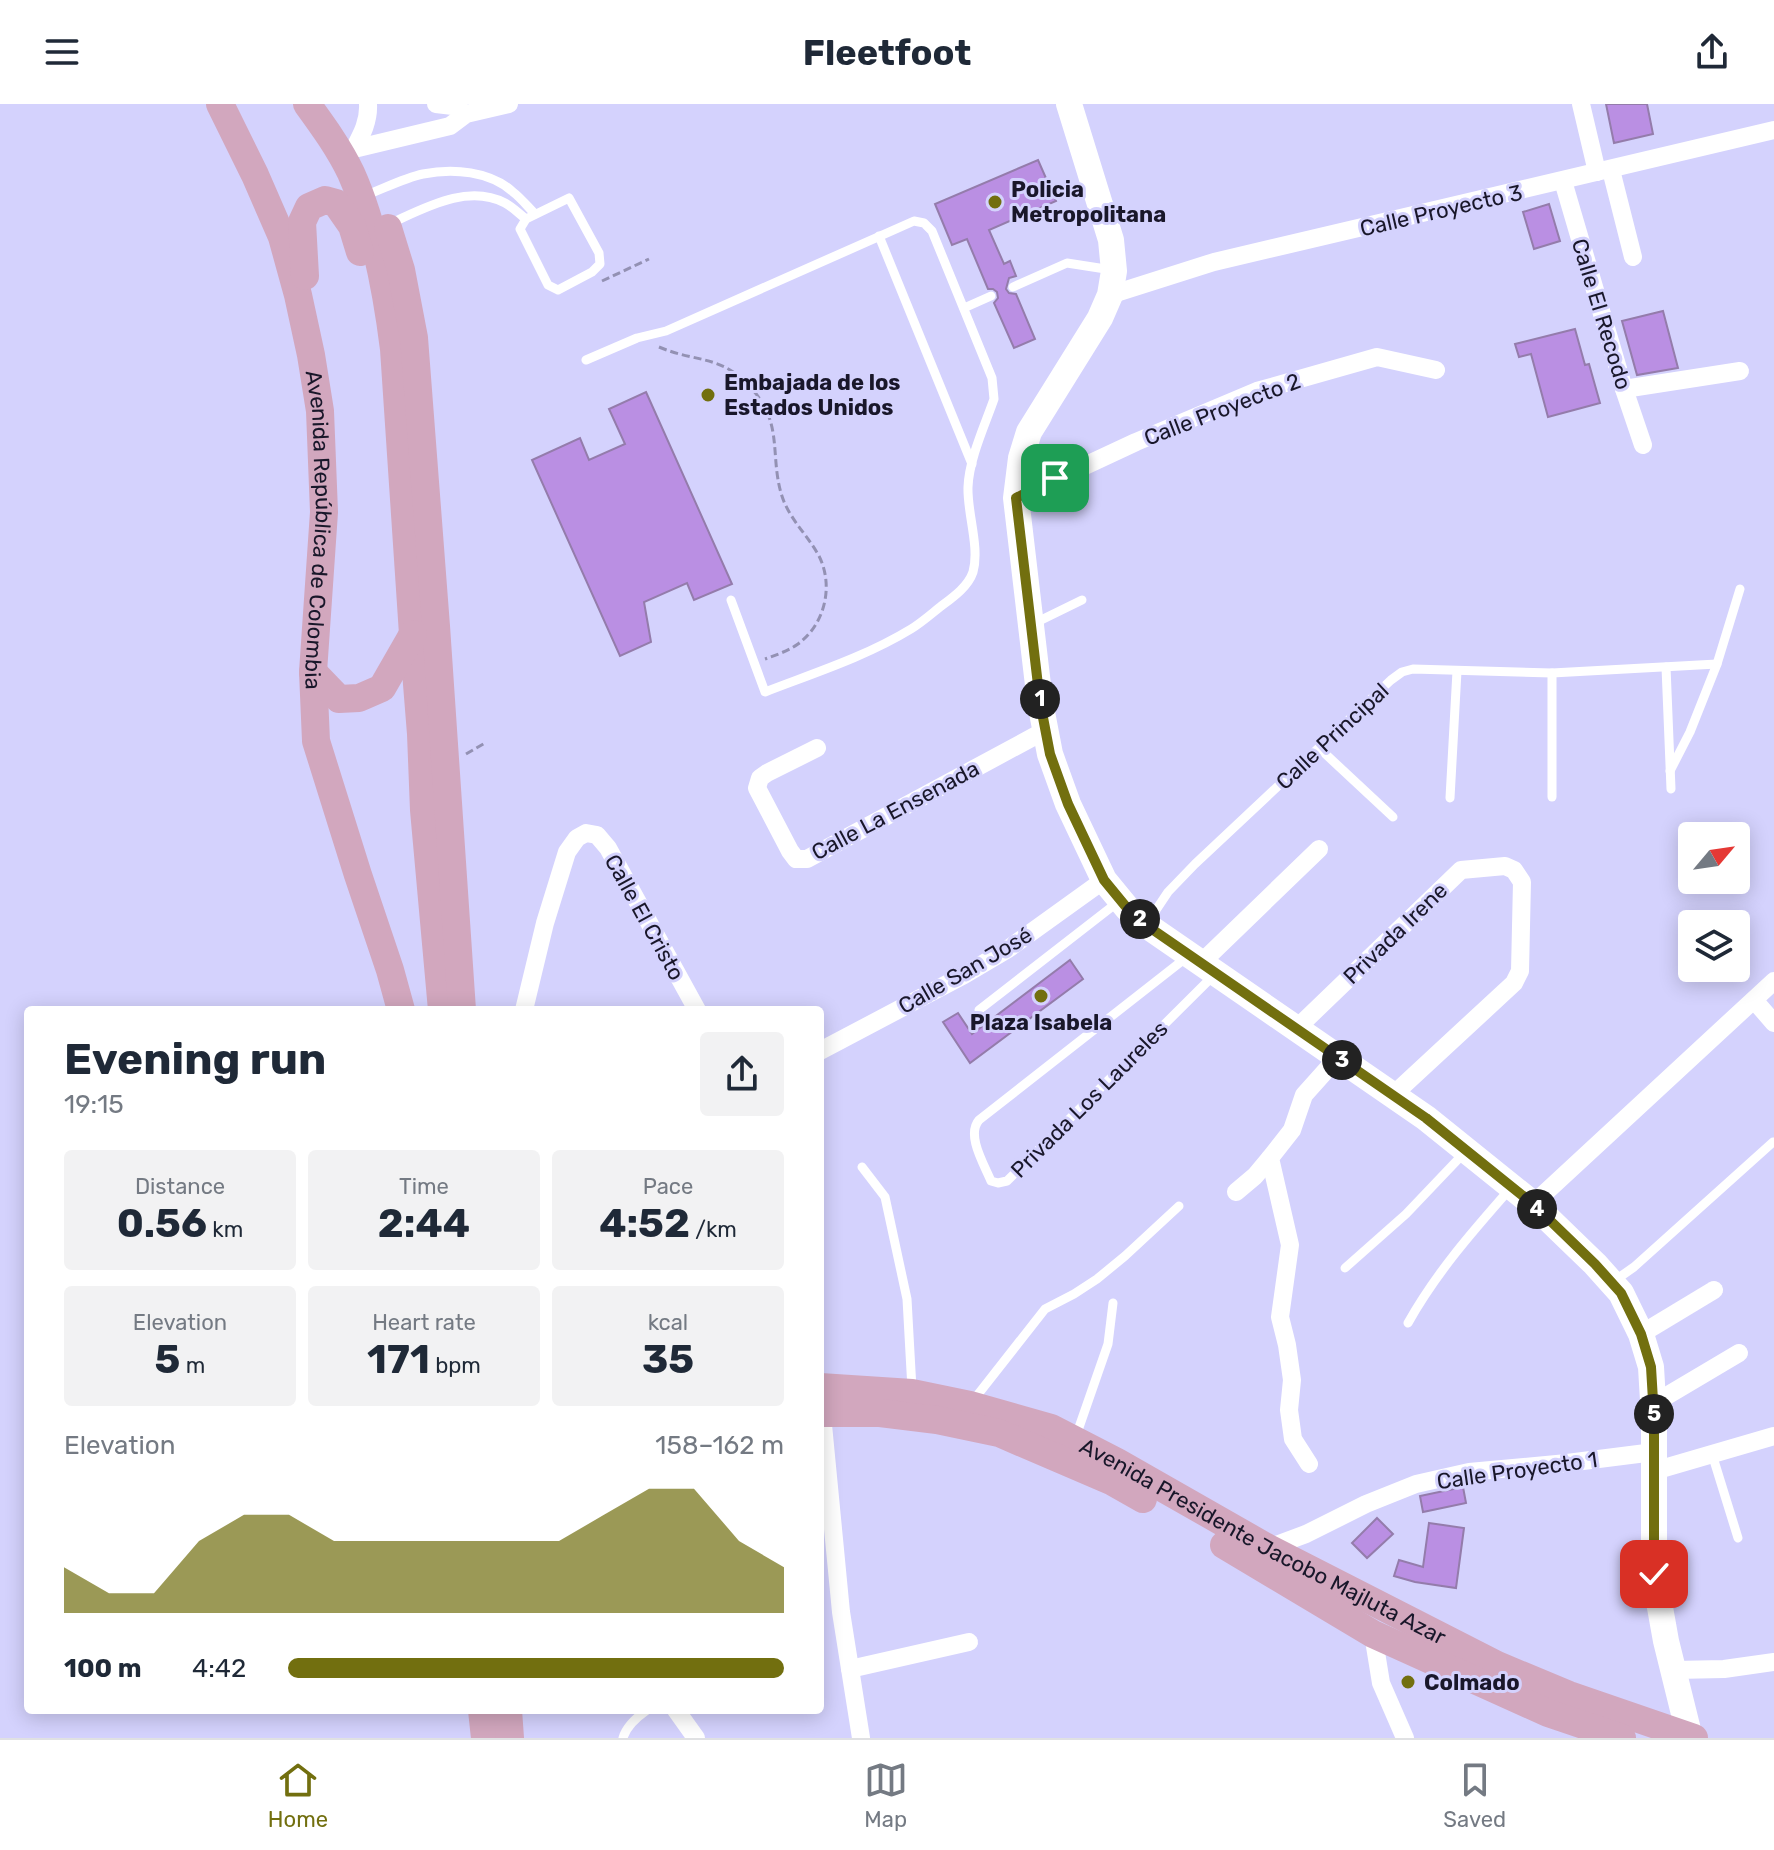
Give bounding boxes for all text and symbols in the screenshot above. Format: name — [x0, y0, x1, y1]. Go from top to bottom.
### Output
icon: menu — [40, 30, 84, 74]
icon: share — [1690, 30, 1734, 74]
text: Fleetfoot — [803, 31, 971, 74]
place label: Policia Metropolitana — [1011, 176, 1166, 228]
street label: Calle Proyecto 3 — [1357, 179, 1525, 242]
marker: Policia Metropolitana — [986, 193, 1004, 211]
street label: Calle El Recodo — [1566, 235, 1637, 393]
street label: Calle Proyecto 2 — [1140, 367, 1304, 452]
street label: Avenida República de Colombia — [299, 368, 337, 690]
place label: Embajada de los Estados Unidos — [724, 369, 901, 421]
marker: Embajada de los Estados Unidos — [699, 386, 717, 404]
pin — [1021, 444, 1089, 512]
icon: arrive — [1033, 456, 1077, 500]
street label: Calle Principal — [1270, 677, 1394, 795]
pin: 1 — [1020, 679, 1060, 719]
text: 1 — [1035, 685, 1045, 712]
street label: Calle La Ensenada — [807, 755, 984, 866]
north arrow — [1678, 822, 1750, 894]
map controls — [1678, 822, 1750, 982]
street label: Calle El Cristo — [599, 849, 690, 985]
street label: Privada Irene — [1338, 877, 1453, 990]
pin: 2 — [1120, 899, 1160, 939]
text: 2 — [1133, 905, 1147, 932]
button: layers — [1678, 910, 1750, 982]
street label: Calle San José — [894, 921, 1037, 1020]
marker: Plaza Isabela — [1032, 987, 1050, 1005]
place label: Plaza Isabela — [970, 1009, 1112, 1036]
street label: Privada Los Laureles — [1005, 1015, 1173, 1183]
button: share — [700, 1032, 784, 1116]
text: Evening run — [64, 1033, 326, 1085]
pin: 3 — [1322, 1040, 1362, 1080]
text: 3 — [1335, 1046, 1349, 1073]
text: 19:15 — [64, 1089, 124, 1120]
text: Distance — [135, 1173, 225, 1200]
text: Time — [399, 1173, 449, 1200]
text: Pace — [643, 1173, 693, 1200]
pin: 4 — [1517, 1189, 1557, 1229]
text: 4 — [1529, 1195, 1545, 1222]
text: 0.56 — [117, 1200, 207, 1247]
text: 2:44 — [378, 1200, 470, 1247]
text: 4:52 — [599, 1200, 690, 1247]
text: km — [207, 1216, 243, 1243]
text: /km — [690, 1216, 737, 1243]
text: Elevation — [133, 1309, 227, 1336]
text: Heart rate — [372, 1309, 476, 1336]
text: kcal — [648, 1309, 688, 1336]
text: 5 — [155, 1336, 180, 1383]
text: 171 — [367, 1336, 430, 1383]
text: 35 — [642, 1336, 694, 1383]
text: m — [180, 1352, 205, 1379]
text: bpm — [430, 1352, 481, 1379]
pin: 5 — [1634, 1394, 1674, 1434]
text: 5 — [1647, 1400, 1661, 1427]
text: Elevation — [64, 1430, 175, 1461]
text: 158–162 m — [655, 1430, 784, 1461]
street label: Avenida Presidente Jacobo Majluta Azar — [1075, 1432, 1451, 1651]
street label: Calle Proyecto 1 — [1435, 1446, 1599, 1495]
pin — [1620, 1540, 1688, 1608]
icon: check — [1632, 1552, 1676, 1596]
text: 100 m — [64, 1653, 142, 1684]
text: 4:42 — [192, 1653, 246, 1684]
place label: Colmado — [1424, 1669, 1520, 1696]
marker: Colmado — [1399, 1673, 1417, 1691]
tab: Home — [268, 1758, 328, 1833]
tab: Map — [864, 1758, 908, 1833]
tab: Saved — [1443, 1758, 1506, 1833]

